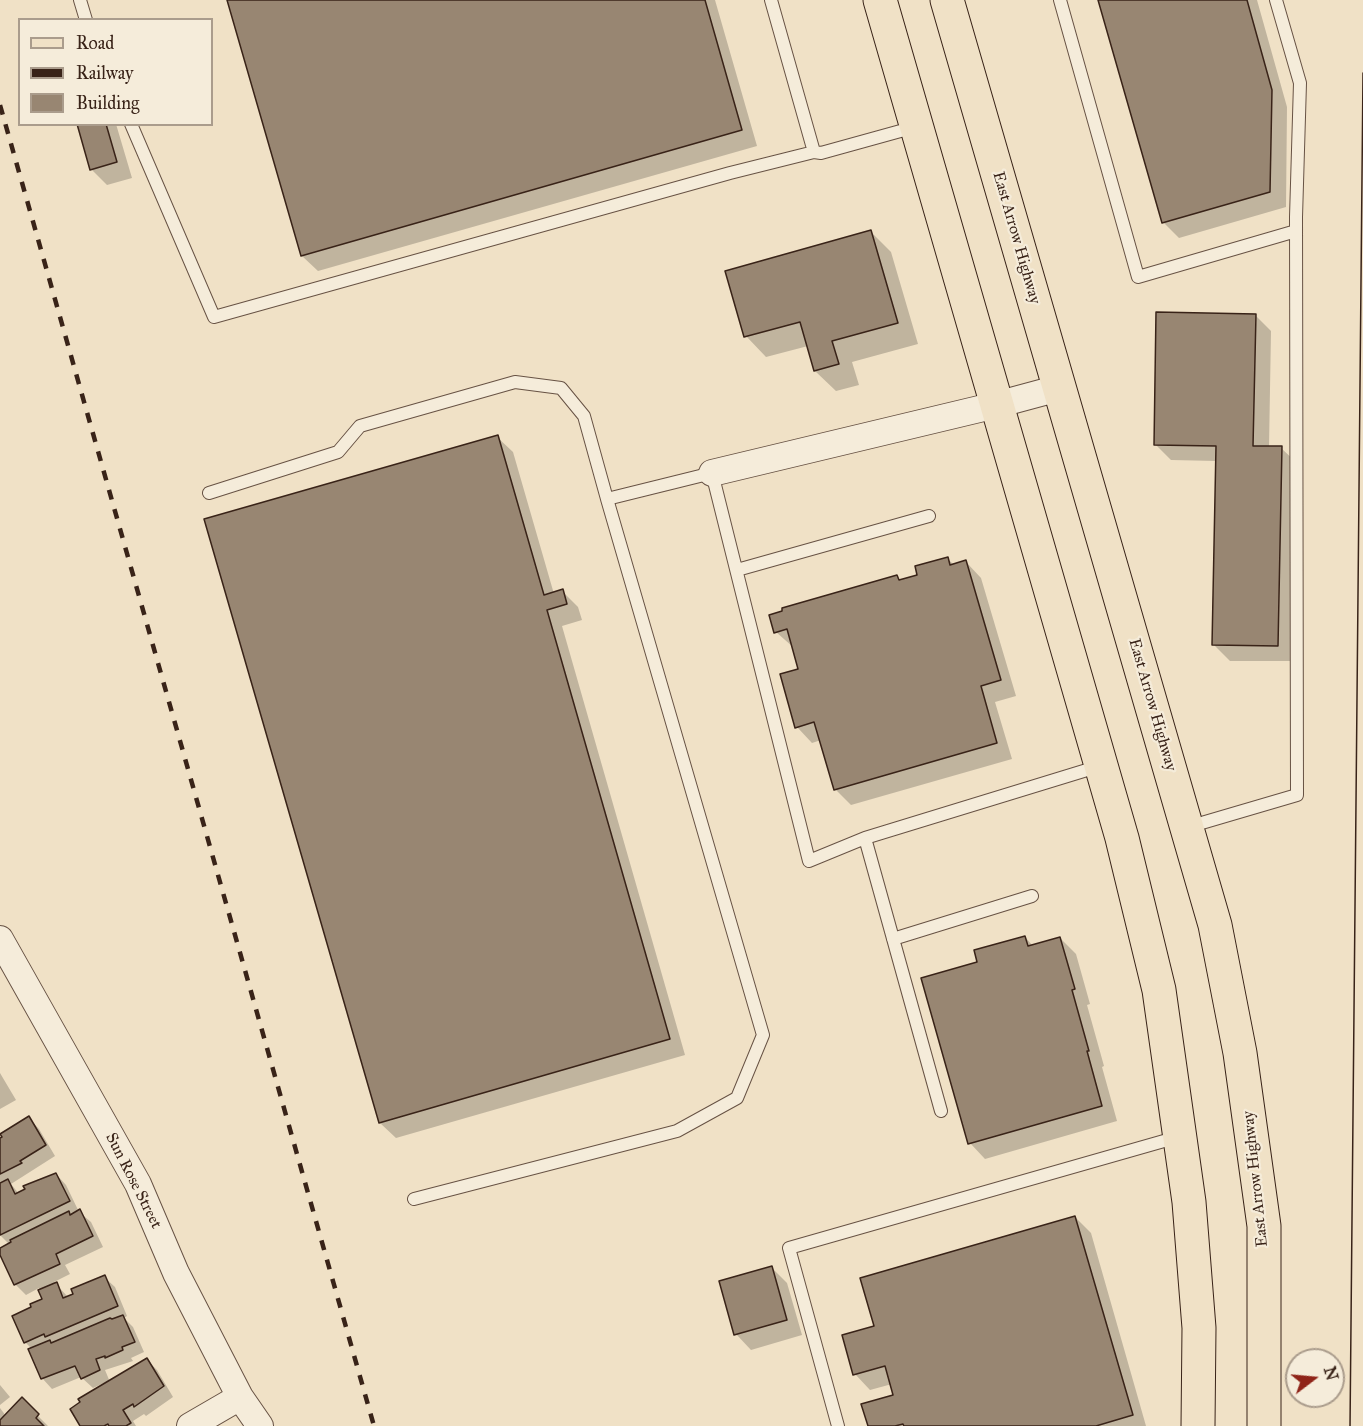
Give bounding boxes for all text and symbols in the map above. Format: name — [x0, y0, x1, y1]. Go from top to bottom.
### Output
legend — [18, 18, 213, 126]
text: Road — [76, 32, 114, 54]
text: Railway — [76, 62, 133, 84]
text: Building — [76, 92, 139, 114]
street label: East Arrow Highway — [988, 170, 1044, 306]
street label: East Arrow Highway — [1124, 637, 1180, 773]
street label: East Arrow Highway — [1239, 1110, 1273, 1248]
street label: Sun Rose Street — [101, 1130, 165, 1232]
north arrow — [1285, 1348, 1345, 1408]
text: N — [1320, 1364, 1342, 1383]

